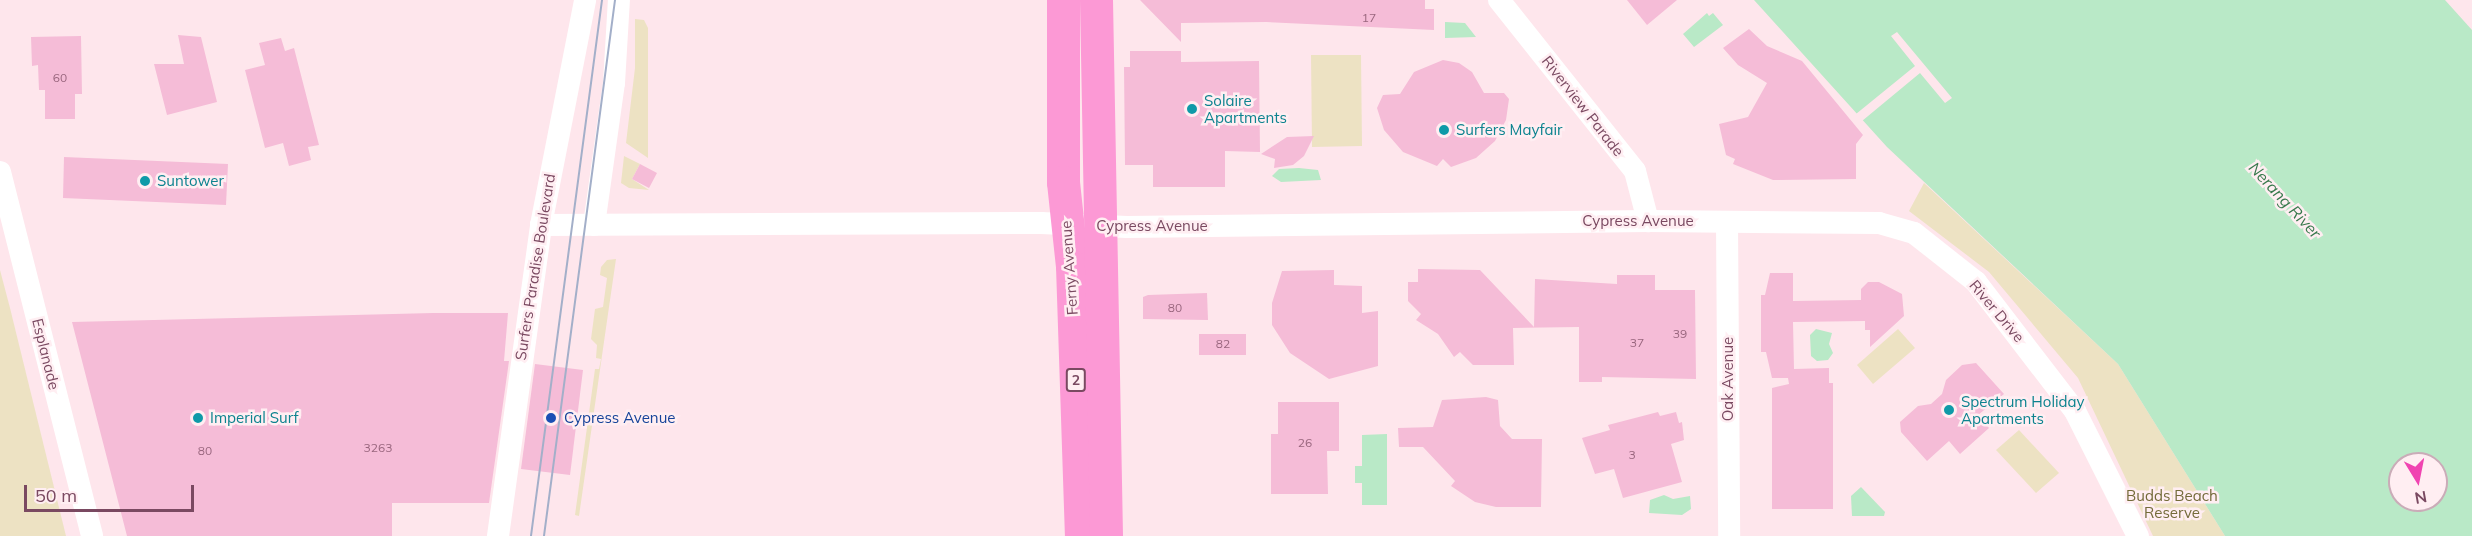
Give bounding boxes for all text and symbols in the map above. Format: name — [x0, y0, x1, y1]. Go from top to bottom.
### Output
house number: 17 — [1362, 11, 1376, 25]
street label: Riverview Parade — [1538, 52, 1628, 160]
house number: 60 — [53, 71, 67, 85]
place label: Solaire Apartments — [1204, 91, 1287, 126]
marker: Solaire Apartments — [1185, 102, 1199, 116]
place label: Surfers Mayfair — [1456, 121, 1562, 139]
marker: Surfers Mayfair — [1437, 123, 1451, 137]
water label: Nerang River — [2245, 158, 2325, 242]
place label: Suntower — [157, 172, 224, 190]
street label: Surfers Paradise Boulevard — [511, 172, 559, 362]
marker: Suntower — [138, 174, 152, 188]
street label: Cypress Avenue — [1582, 212, 1694, 230]
street label: Cypress Avenue — [1096, 217, 1208, 235]
street label: Ferny Avenue — [1057, 220, 1081, 316]
street label: River Drive — [1966, 276, 2028, 346]
house number: 80 — [1168, 301, 1182, 315]
street label: Esplanade — [28, 317, 64, 391]
house number: 39 — [1673, 327, 1687, 341]
house number: 37 — [1630, 336, 1644, 350]
house number: 82 — [1216, 337, 1230, 351]
street label: Oak Avenue — [1719, 337, 1737, 421]
road number: 2 — [1066, 369, 1086, 391]
place label: Spectrum Holiday Apartments — [1961, 392, 2084, 427]
marker: Spectrum Holiday Apartments — [1942, 403, 1956, 417]
place label: Imperial Surf — [210, 409, 299, 427]
marker: Cypress Avenue — [542, 409, 560, 427]
place label: Cypress Avenue — [564, 409, 675, 427]
marker: Imperial Surf — [191, 411, 205, 425]
house number: 26 — [1298, 436, 1312, 450]
house number: 3263 — [364, 441, 392, 455]
house number: 80 — [198, 444, 212, 458]
house number: 3 — [1628, 448, 1636, 462]
north arrow — [2388, 452, 2448, 512]
scale bar — [27, 473, 196, 511]
text: 50 m — [35, 484, 77, 507]
park label: Budds Beach Reserve — [2126, 486, 2218, 521]
text: N — [2413, 487, 2428, 509]

